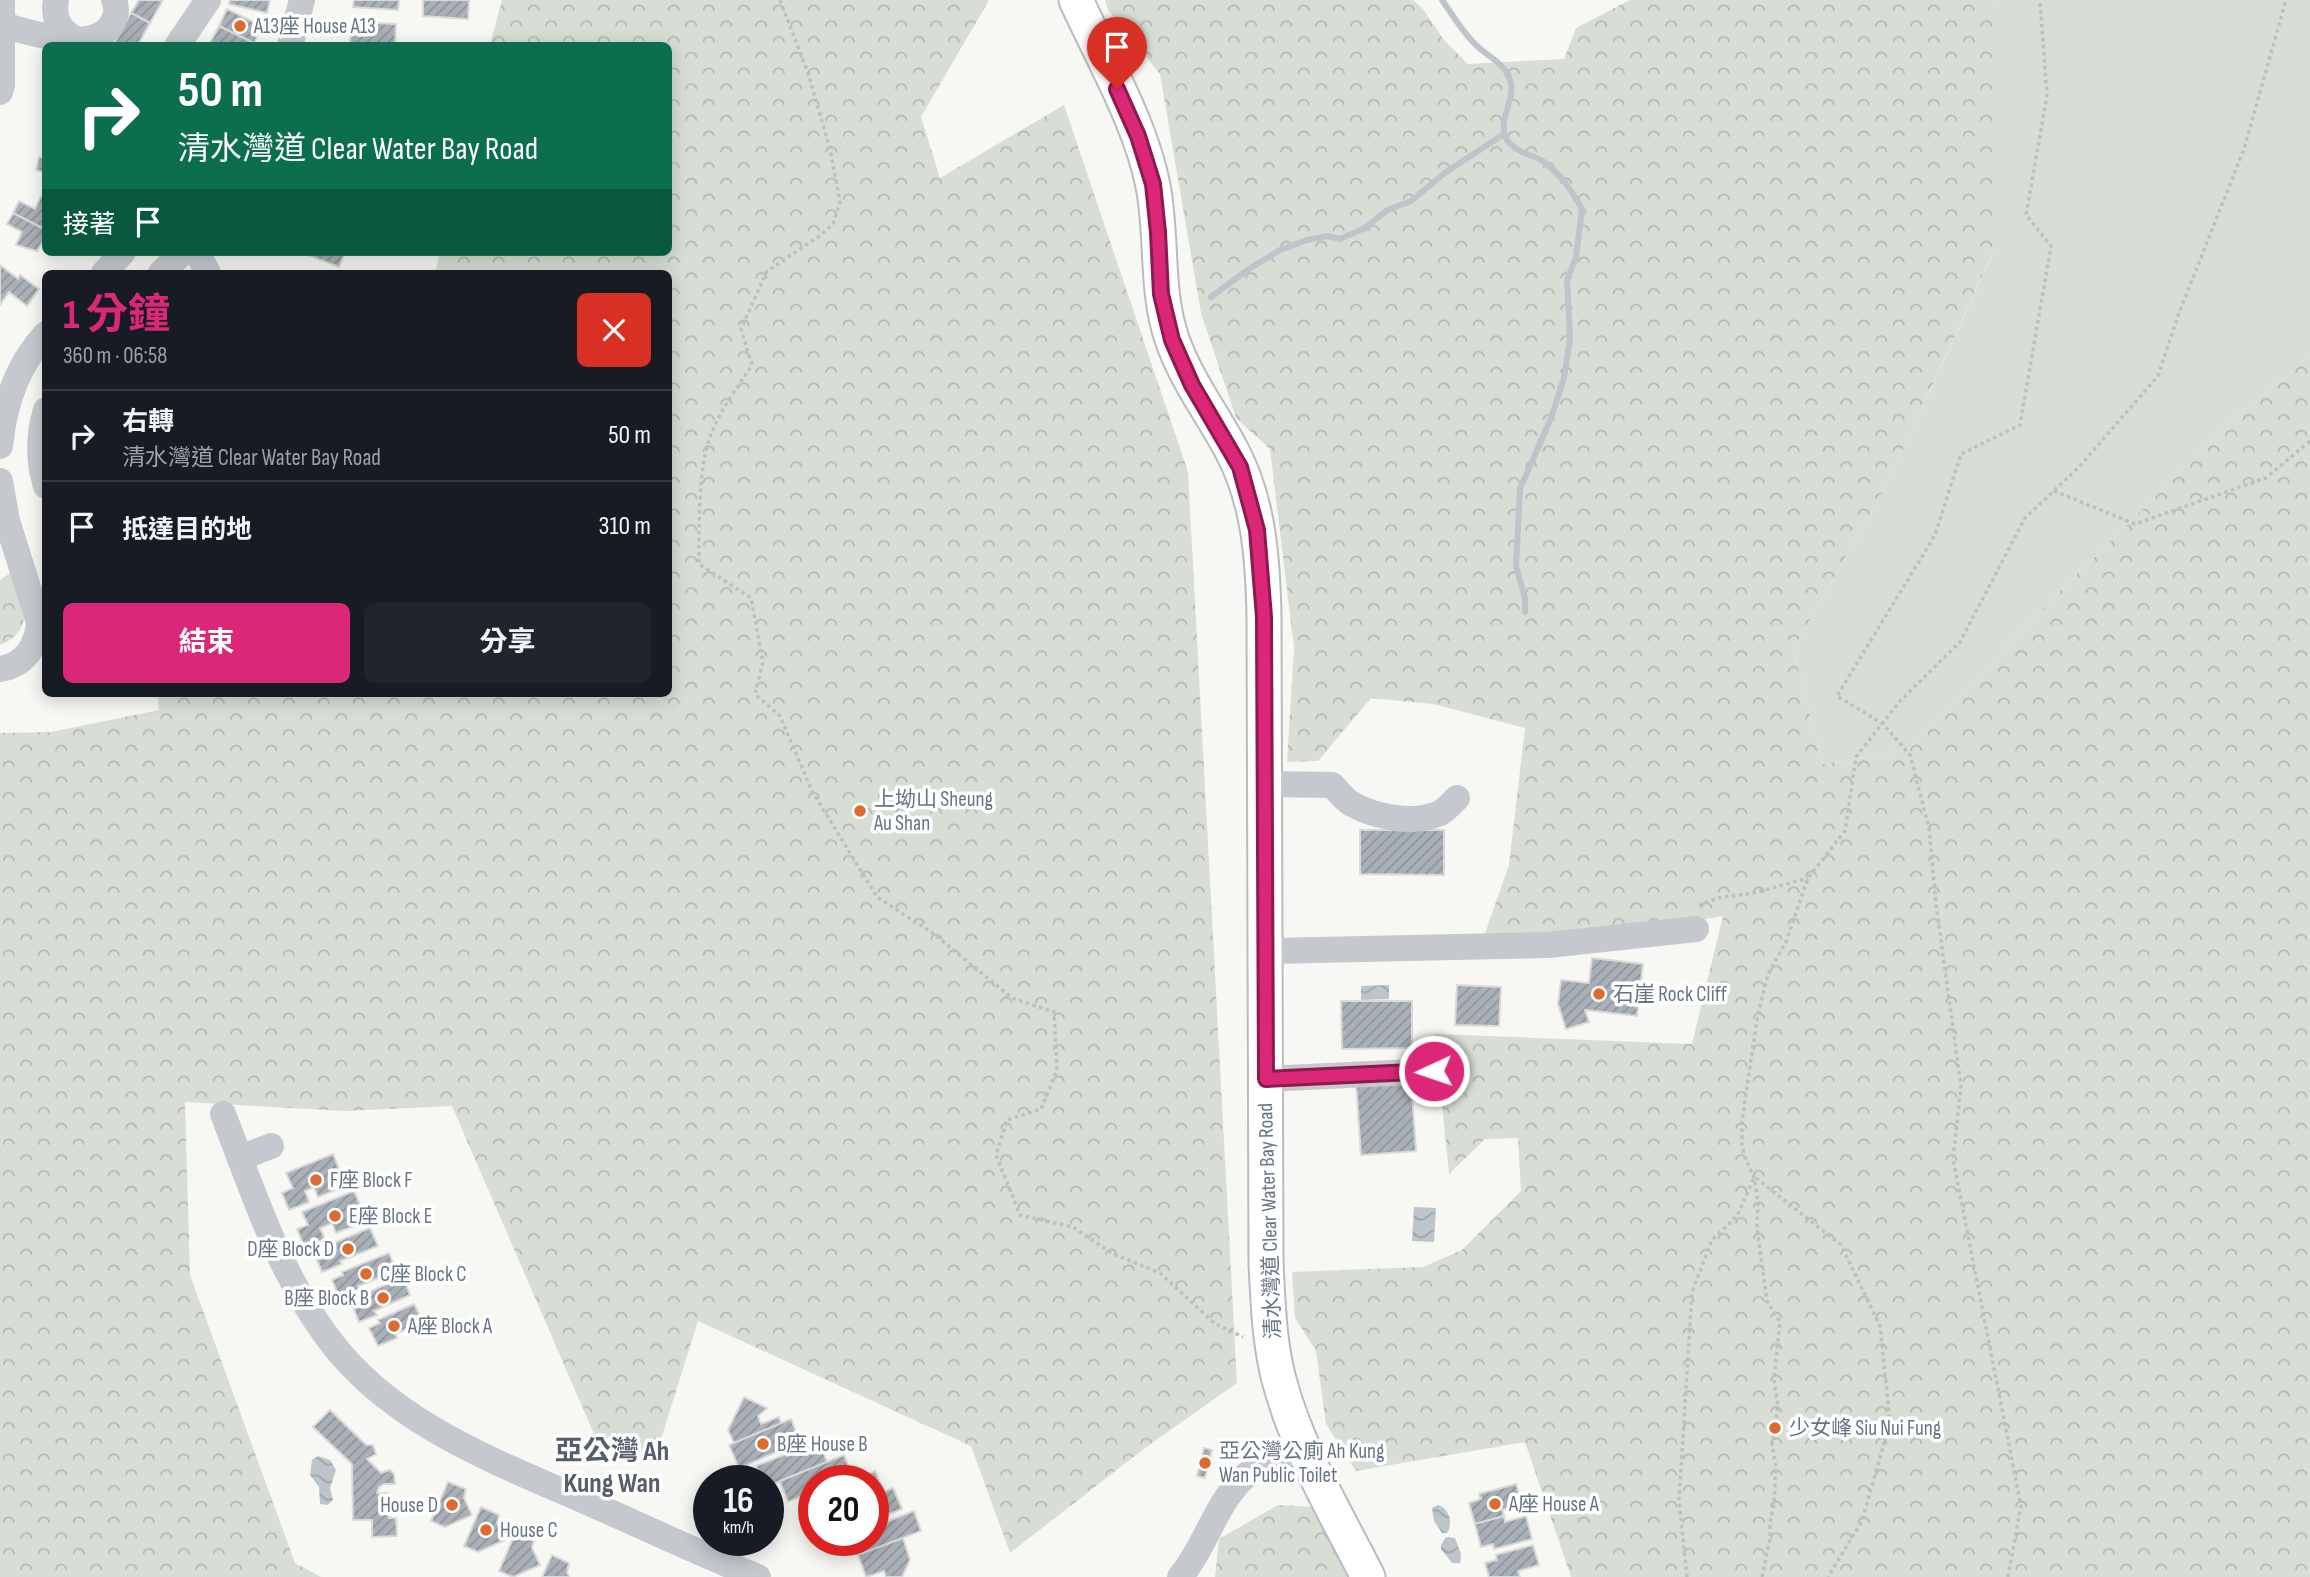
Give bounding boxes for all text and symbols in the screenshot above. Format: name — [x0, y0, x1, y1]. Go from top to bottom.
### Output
place label: A13座 House A13 — [253, 14, 376, 39]
pin — [1087, 17, 1147, 89]
marker: A13座 House A13 — [232, 18, 248, 34]
icon: arrive — [1098, 28, 1136, 66]
text: 50 m — [178, 62, 263, 121]
icon: right — [63, 70, 154, 161]
text: 清水灣道 Clear Water Bay Road — [178, 130, 538, 169]
icon: arrive — [129, 203, 167, 241]
text: 接著 — [63, 210, 115, 241]
text: 1 分鐘 — [63, 290, 170, 341]
button: close — [577, 293, 651, 367]
text: 360 m · 06:58 — [63, 342, 167, 370]
text: 右轉 — [122, 407, 174, 438]
icon: right — [63, 417, 101, 455]
text: 50 m — [608, 420, 651, 451]
text: 清水灣道 Clear Water Bay Road — [122, 444, 381, 472]
icon: arrive — [63, 508, 101, 546]
text: 310 m — [599, 511, 651, 542]
text: 抵達目的地 — [122, 515, 252, 546]
button: 結束 — [63, 603, 350, 683]
button: 分享 — [364, 603, 651, 683]
place label: 上坳山 Sheung Au Shan — [873, 787, 993, 836]
marker: 上坳山 Sheung Au Shan — [852, 803, 868, 819]
place label: 石崖 Rock Cliff — [1613, 982, 1728, 1007]
marker: 石崖 Rock Cliff — [1591, 986, 1607, 1002]
position arrow — [1397, 1034, 1471, 1108]
street label: 清水灣道 Clear Water Bay Road — [1253, 1102, 1286, 1340]
place label: F座 Block F — [330, 1168, 413, 1193]
marker: F座 Block F — [308, 1172, 324, 1188]
place label: E座 Block E — [349, 1204, 432, 1229]
marker: E座 Block E — [327, 1208, 343, 1224]
place label: D座 Block D — [247, 1237, 334, 1262]
marker: D座 Block D — [340, 1241, 356, 1257]
place label: C座 Block C — [380, 1262, 466, 1287]
marker: C座 Block C — [358, 1266, 374, 1282]
place label: B座 Block B — [284, 1286, 369, 1311]
marker: B座 Block B — [375, 1290, 391, 1306]
place label: A座 Block A — [407, 1314, 493, 1339]
marker: A座 Block A — [386, 1318, 402, 1334]
place label: 少女峰 Siu Nui Fung — [1789, 1416, 1941, 1441]
marker: 少女峰 Siu Nui Fung — [1767, 1420, 1783, 1436]
place label: B座 House B — [777, 1432, 868, 1457]
district label: 亞公灣 Ah Kung Wan — [555, 1435, 669, 1500]
marker: B座 House B — [755, 1436, 771, 1452]
place label: 亞公灣公廁 Ah Kung Wan Public Toilet — [1219, 1439, 1384, 1488]
marker: 亞公灣公廁 Ah Kung Wan Public Toilet — [1197, 1455, 1213, 1471]
speed limit sign: 20 — [798, 1465, 889, 1556]
text: 16 — [723, 1480, 754, 1523]
place label: A座 House A — [1508, 1492, 1600, 1517]
place label: House D — [380, 1493, 438, 1518]
marker: A座 House A — [1487, 1496, 1503, 1512]
marker: House D — [444, 1497, 460, 1513]
text: km/h — [723, 1517, 754, 1538]
place label: House C — [500, 1518, 558, 1543]
marker: House C — [478, 1522, 494, 1538]

